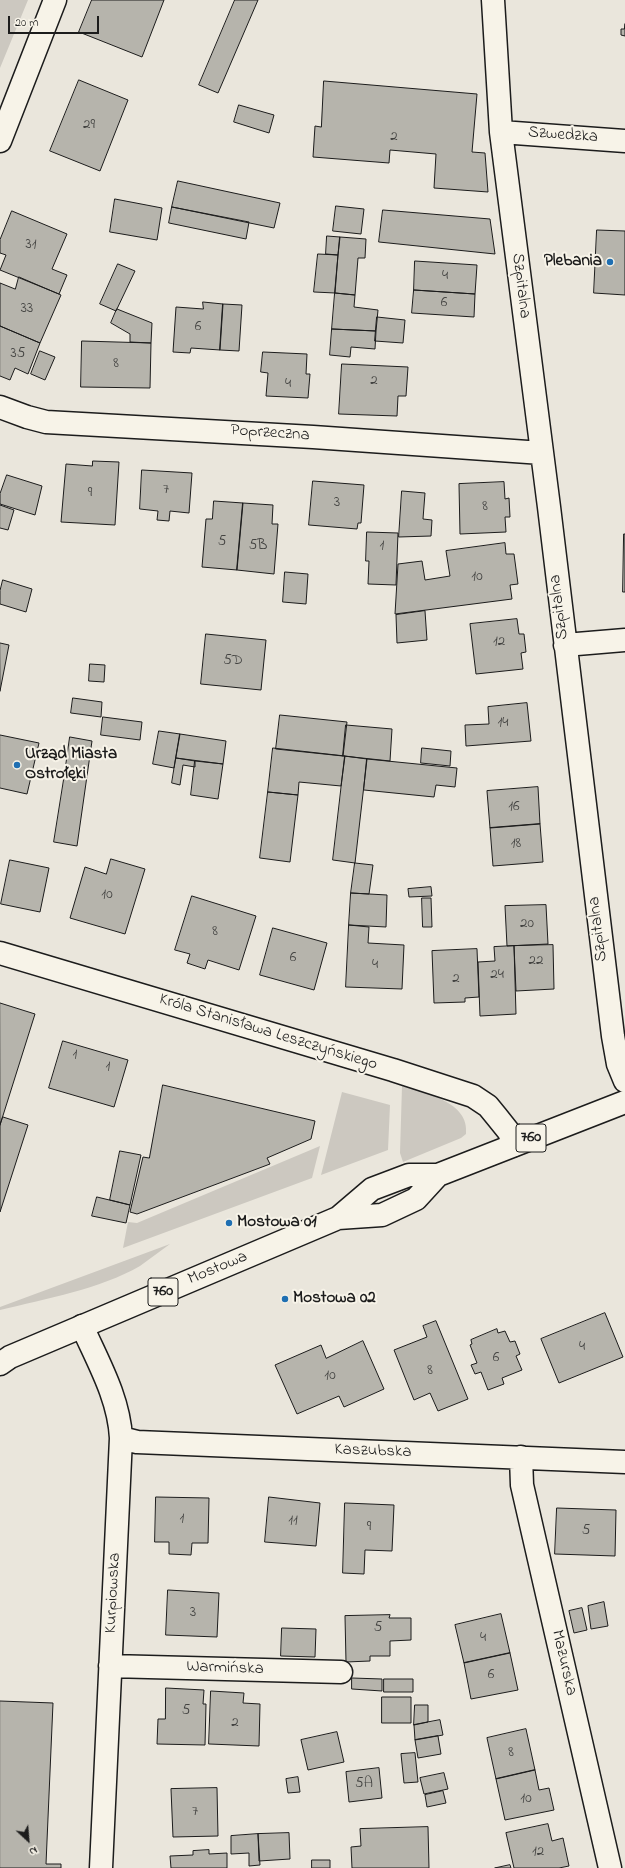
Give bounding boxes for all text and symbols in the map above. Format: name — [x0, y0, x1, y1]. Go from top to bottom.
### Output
scale bar — [10, 8, 101, 34]
text: 20 m — [15, 14, 38, 32]
house number: 29 — [83, 117, 95, 135]
street label: Szwedzka — [527, 123, 599, 149]
house number: 2 — [390, 129, 398, 147]
house number: 31 — [26, 237, 36, 255]
street label: Szpitalna — [506, 252, 534, 320]
place label: Plebania — [544, 252, 602, 272]
marker: Plebania — [605, 257, 615, 267]
house number: 4 — [442, 268, 448, 286]
house number: 6 — [441, 295, 447, 313]
house number: 33 — [21, 301, 33, 319]
house number: 6 — [195, 319, 201, 337]
house number: 35 — [11, 346, 25, 364]
house number: 8 — [113, 356, 119, 374]
house number: 2 — [370, 373, 378, 391]
house number: 4 — [285, 376, 291, 394]
street label: Poprzeczna — [230, 421, 310, 447]
house number: 7 — [163, 482, 169, 500]
house number: 9 — [88, 485, 92, 503]
house number: 3 — [334, 495, 340, 513]
house number: 8 — [482, 499, 488, 517]
house number: 5 — [218, 534, 226, 552]
house number: 5B — [249, 538, 267, 556]
house number: 1 — [380, 538, 384, 556]
house number: 10 — [471, 569, 483, 587]
street label: Szpitalna — [546, 573, 574, 641]
house number: 12 — [493, 634, 505, 652]
house number: 5D — [223, 653, 243, 671]
house number: 14 — [498, 715, 508, 733]
place label: Urząd Miasta Ostrołęki — [25, 745, 117, 785]
marker: Urząd Miasta Ostrołęki — [12, 760, 22, 770]
house number: 16 — [508, 799, 520, 817]
house number: 18 — [511, 836, 521, 854]
house number: 10 — [101, 887, 113, 905]
street label: Szpitalna — [585, 895, 613, 963]
house number: 20 — [520, 916, 534, 934]
house number: 8 — [212, 924, 218, 942]
house number: 6 — [290, 950, 296, 968]
house number: 22 — [529, 953, 543, 971]
house number: 4 — [372, 957, 378, 975]
house number: 24 — [490, 967, 504, 985]
house number: 2 — [452, 971, 460, 989]
street label: Króla Stanisława Leszczyńskiego — [156, 990, 380, 1076]
house number: 1 — [73, 1047, 77, 1065]
house number: 1 — [106, 1059, 110, 1077]
road number: 760 — [516, 1124, 546, 1152]
place label: Mostowa 01 — [237, 1213, 317, 1233]
marker: Mostowa 01 — [224, 1218, 234, 1228]
street label: Mostowa — [185, 1247, 251, 1291]
road number: 760 — [148, 1278, 178, 1306]
place label: Mostowa 02 — [293, 1289, 376, 1309]
marker: Mostowa 02 — [280, 1294, 290, 1304]
house number: 4 — [579, 1339, 585, 1357]
house number: 6 — [493, 1350, 499, 1368]
house number: 8 — [427, 1363, 433, 1381]
house number: 10 — [324, 1368, 336, 1386]
street label: Kaszubska — [334, 1440, 412, 1464]
house number: 1 — [180, 1511, 184, 1529]
house number: 11 — [288, 1513, 298, 1531]
house number: 9 — [367, 1519, 371, 1537]
house number: 5 — [582, 1523, 590, 1541]
street label: Kurpiowska — [102, 1552, 126, 1634]
house number: 3 — [190, 1605, 196, 1623]
house number: 5 — [374, 1620, 382, 1638]
street label: Mazurska — [546, 1628, 580, 1698]
house number: 4 — [480, 1630, 486, 1648]
street label: Warmińska — [186, 1657, 264, 1681]
house number: 6 — [488, 1667, 494, 1685]
house number: 5 — [182, 1703, 190, 1721]
house number: 2 — [231, 1715, 239, 1733]
house number: 8 — [508, 1745, 514, 1763]
house number: 5A — [355, 1776, 373, 1794]
house number: 10 — [520, 1791, 532, 1809]
house number: 7 — [192, 1804, 198, 1822]
north arrow — [8, 1820, 48, 1860]
text: N — [26, 1842, 40, 1860]
house number: 12 — [532, 1844, 544, 1862]

